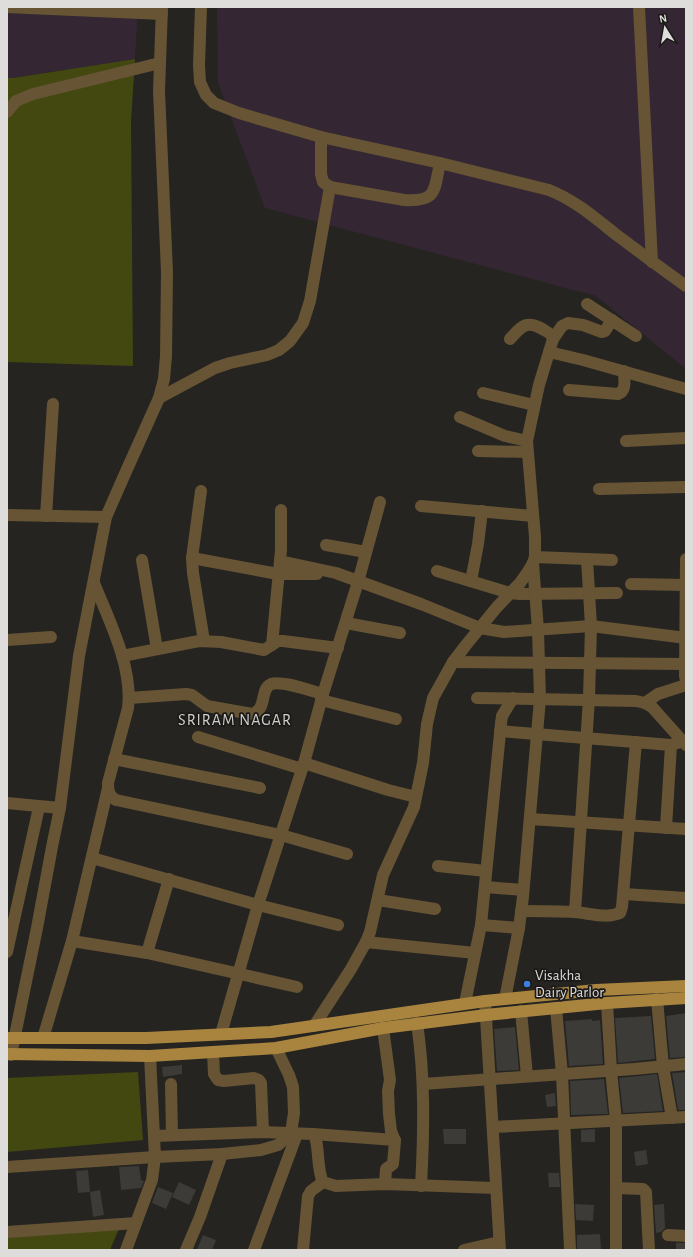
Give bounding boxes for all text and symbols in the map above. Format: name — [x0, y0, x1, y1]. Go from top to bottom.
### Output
north arrow — [645, 8, 685, 48]
text: N — [658, 13, 668, 25]
district label: SRIRAM NAGAR — [178, 712, 292, 728]
place label: Visakha Dairy Parlor — [535, 968, 604, 1000]
marker: Visakha Dairy Parlor — [522, 979, 532, 989]

